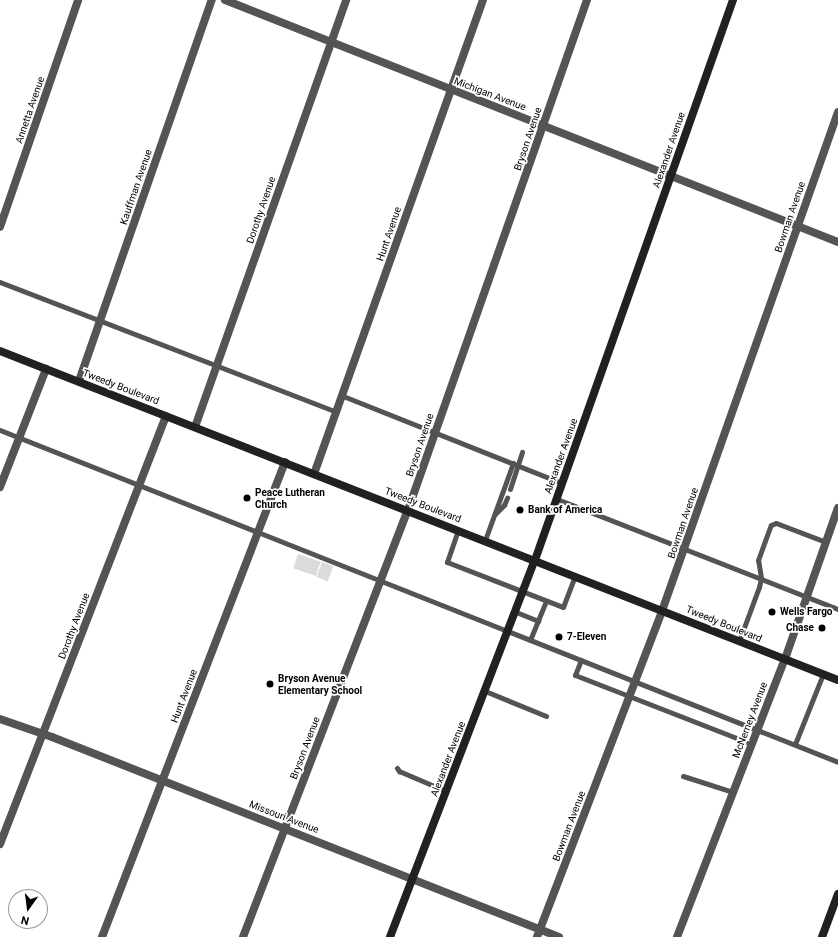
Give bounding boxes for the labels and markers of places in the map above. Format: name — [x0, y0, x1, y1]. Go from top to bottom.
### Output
place label: Peace Lutheran Church — [255, 486, 325, 510]
marker: Peace Lutheran Church — [242, 493, 252, 503]
place label: Bank of America — [528, 504, 602, 516]
marker: Bank of America — [515, 505, 525, 515]
place label: Wells Fargo — [780, 606, 833, 618]
marker: Wells Fargo — [767, 607, 777, 617]
place label: Chase — [786, 622, 814, 634]
marker: Chase — [817, 623, 827, 633]
place label: 7-Eleven — [567, 631, 606, 643]
marker: 7-Eleven — [554, 632, 564, 642]
place label: Bryson Avenue Elementary School — [278, 672, 362, 696]
marker: Bryson Avenue Elementary School — [265, 679, 275, 689]

